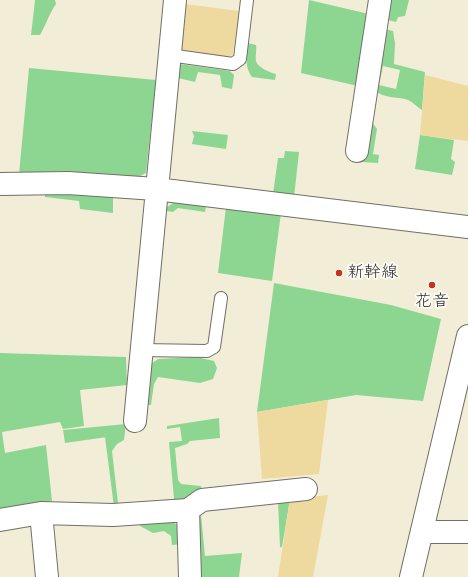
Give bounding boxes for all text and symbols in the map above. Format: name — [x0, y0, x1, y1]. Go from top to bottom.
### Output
place label: 新幹線 — [347, 263, 398, 283]
marker: 新幹線 — [334, 268, 344, 278]
marker: 花音 — [427, 280, 437, 290]
place label: 花音 — [415, 292, 449, 312]

